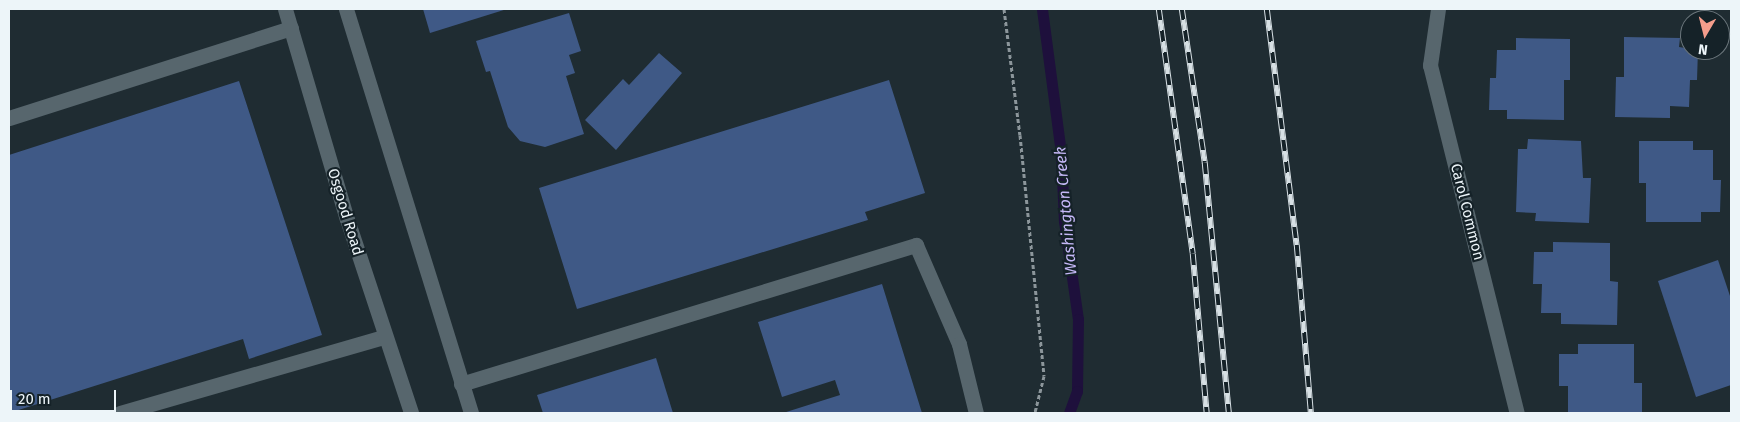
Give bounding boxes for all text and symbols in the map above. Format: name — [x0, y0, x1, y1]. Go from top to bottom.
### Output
north arrow — [1680, 10, 1730, 60]
text: N — [1697, 40, 1709, 58]
water label: Washington Creek — [1051, 146, 1081, 276]
street label: Carol Common — [1446, 162, 1488, 262]
street label: Osgood Road — [323, 166, 367, 258]
scale bar — [12, 380, 119, 412]
text: 20 m — [18, 390, 51, 408]

